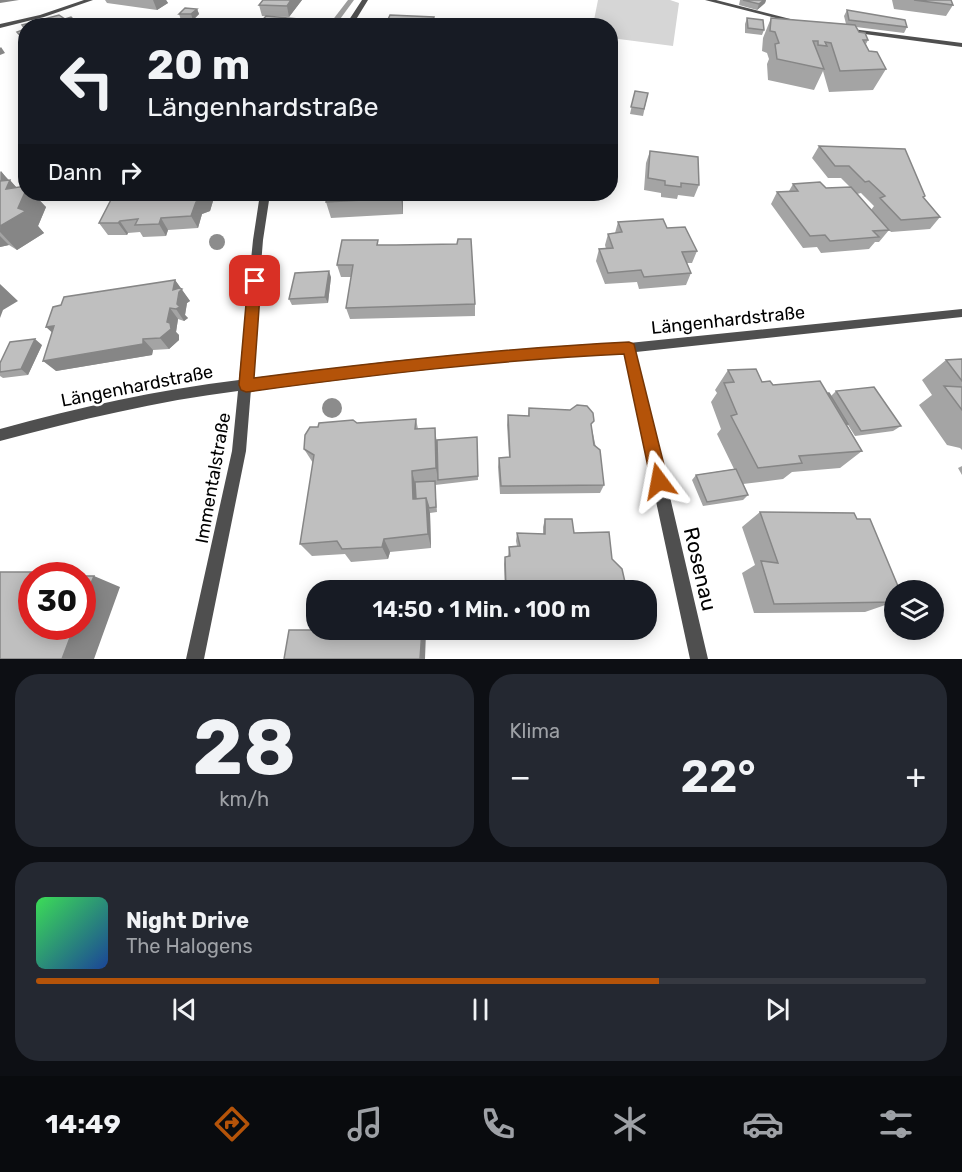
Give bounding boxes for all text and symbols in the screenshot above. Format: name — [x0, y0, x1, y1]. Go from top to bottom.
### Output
text: 20 m — [147, 40, 250, 90]
icon: left — [48, 42, 126, 120]
text: Längenhardstraße — [147, 91, 379, 123]
icon: right — [114, 156, 147, 189]
text: Dann — [48, 159, 102, 186]
pin — [229, 255, 280, 306]
icon: arrive — [238, 264, 271, 297]
street label: Längenhardstraße — [650, 301, 806, 339]
street label: Längenhardstraße — [59, 360, 215, 412]
street label: Immentalstraße — [191, 411, 235, 545]
position arrow — [627, 449, 691, 513]
street label: Rosenau — [679, 525, 722, 613]
speed limit sign: 30 — [18, 562, 96, 640]
map controls — [884, 580, 944, 640]
button: layers — [884, 580, 944, 640]
text: 14:50 · 1 Min. · 100 m — [372, 596, 591, 623]
text: 28 — [192, 701, 296, 794]
text: Klima — [510, 719, 560, 743]
text: 22° — [681, 750, 756, 803]
text: − — [510, 757, 531, 796]
text: + — [905, 757, 926, 796]
text: km/h — [219, 787, 269, 811]
text: Night Drive — [126, 907, 249, 934]
text: The Halogens — [126, 934, 253, 958]
icon: previous — [168, 993, 201, 1026]
icon: pause — [464, 993, 497, 1026]
icon: next — [761, 993, 794, 1026]
icon: directions — [211, 1103, 253, 1145]
icon: music — [344, 1103, 386, 1145]
icon: phone — [477, 1103, 519, 1145]
icon: climate — [609, 1103, 651, 1145]
icon: car — [742, 1103, 784, 1145]
icon: filters — [875, 1103, 917, 1145]
text: 14:49 — [45, 1108, 121, 1140]

